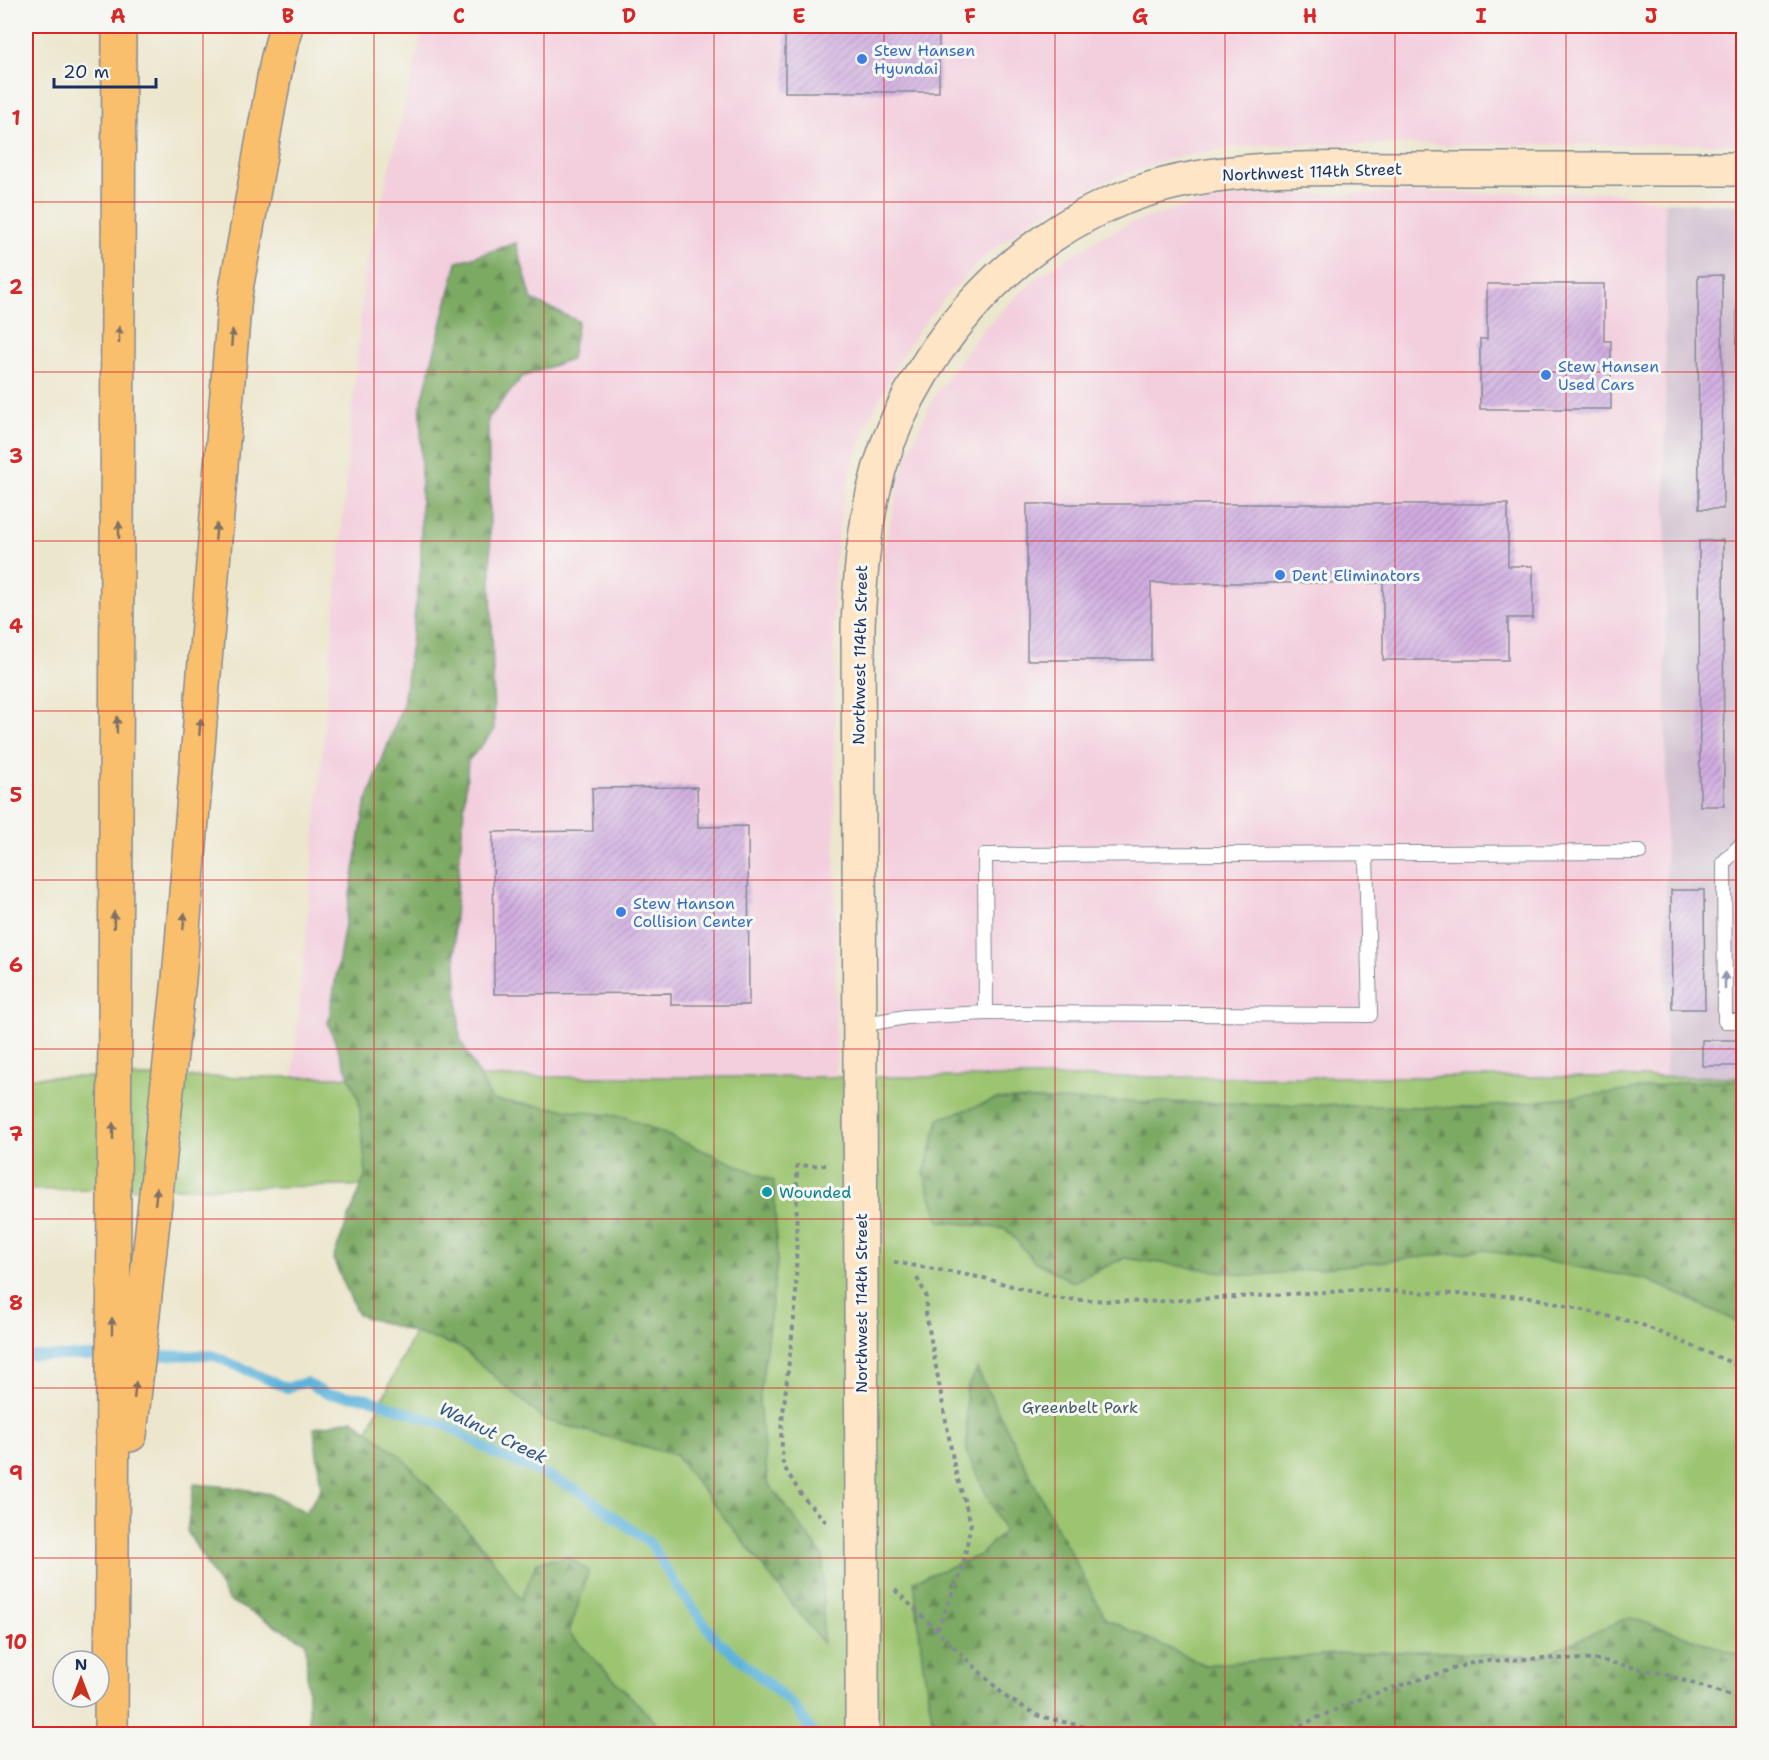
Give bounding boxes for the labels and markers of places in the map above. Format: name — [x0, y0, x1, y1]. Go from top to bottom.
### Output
place label: Stew Hansen Hyundai — [874, 40, 975, 79]
marker: Stew Hansen Hyundai — [855, 52, 869, 66]
place label: Stew Hansen Used Cars — [1558, 356, 1659, 395]
marker: Stew Hansen Used Cars — [1539, 368, 1553, 382]
place label: Dent Eliminators — [1292, 565, 1421, 586]
marker: Dent Eliminators — [1273, 568, 1287, 582]
place label: Stew Hanson Collision Center — [633, 893, 753, 932]
marker: Stew Hanson Collision Center — [614, 905, 628, 919]
place label: Wounded — [779, 1182, 851, 1203]
marker: Wounded — [760, 1185, 774, 1199]

